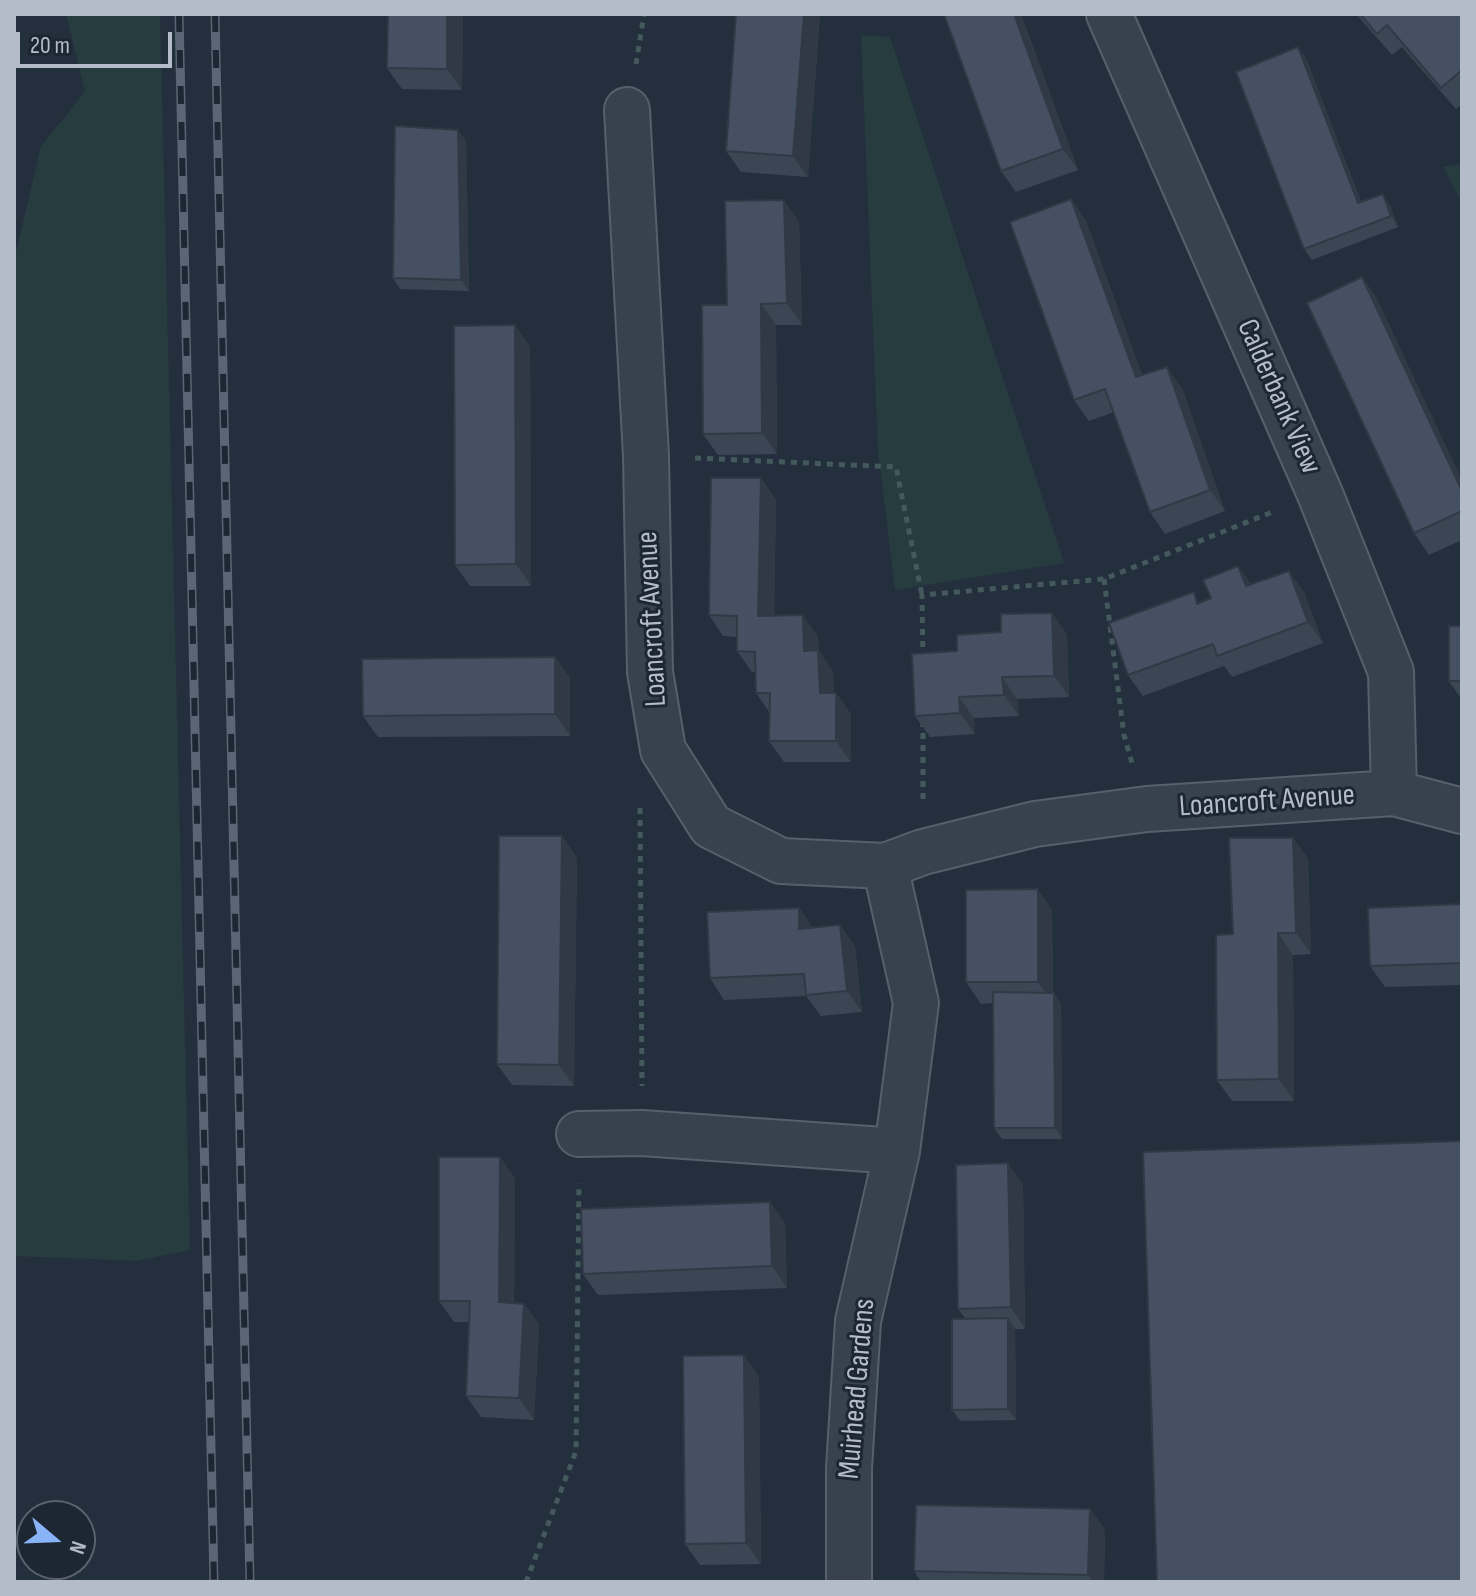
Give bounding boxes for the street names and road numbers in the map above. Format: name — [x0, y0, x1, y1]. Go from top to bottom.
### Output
street label: Calderbank View — [1228, 314, 1328, 480]
street label: Loancroft Avenue — [630, 530, 676, 708]
street label: Loancroft Avenue — [1178, 778, 1356, 826]
street label: Muirhead Gardens — [832, 1297, 884, 1481]

